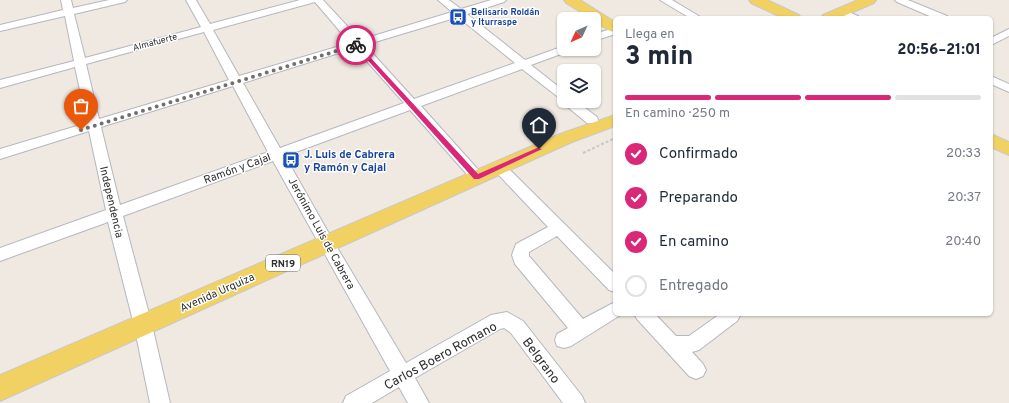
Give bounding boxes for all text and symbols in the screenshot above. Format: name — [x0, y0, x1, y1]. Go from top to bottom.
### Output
bus stop icon: Belisario Roldán y Iturraspe — [448, 7, 468, 27]
place label: Belisario Roldán y Iturraspe — [471, 7, 540, 28]
north arrow — [557, 12, 601, 56]
map controls — [557, 12, 601, 108]
courier — [336, 25, 376, 65]
text: Llega en — [625, 27, 675, 43]
street label: Almafuerte — [132, 31, 179, 54]
icon: bike — [345, 34, 367, 56]
text: 3 min — [625, 41, 693, 74]
text: 20:56–21:01 — [897, 41, 981, 60]
button: layers — [557, 64, 601, 108]
pin — [64, 89, 98, 130]
icon: bag — [70, 95, 92, 117]
text: En camino · 250 m — [625, 106, 730, 122]
pin — [522, 108, 556, 149]
icon: home — [528, 114, 550, 136]
icon: check — [625, 143, 647, 165]
text: Confirmado — [659, 145, 738, 164]
text: 20:33 — [946, 146, 981, 162]
place label: J. Luis de Cabrera y Ramón y Cajal — [304, 148, 395, 175]
street label: Ramón y Cajal — [202, 150, 273, 188]
bus stop icon: J. Luis de Cabrera y Ramón y Cajal — [281, 150, 301, 170]
street label: Independencia — [96, 165, 126, 240]
street label: Jerónimo Luis de Cabrera — [284, 175, 358, 292]
icon: check — [625, 187, 647, 209]
text: Preparando — [659, 189, 738, 208]
text: 20:37 — [947, 190, 981, 206]
icon: check — [625, 231, 647, 253]
text: En camino — [659, 233, 729, 252]
text: 20:40 — [945, 234, 981, 250]
road number: RN19 — [266, 255, 300, 271]
street label: Avenida Urquiza — [178, 270, 257, 316]
text: Entregado — [659, 277, 728, 296]
street label: Carlos Boero Romano — [382, 319, 500, 394]
street label: Belgrano — [518, 335, 563, 387]

